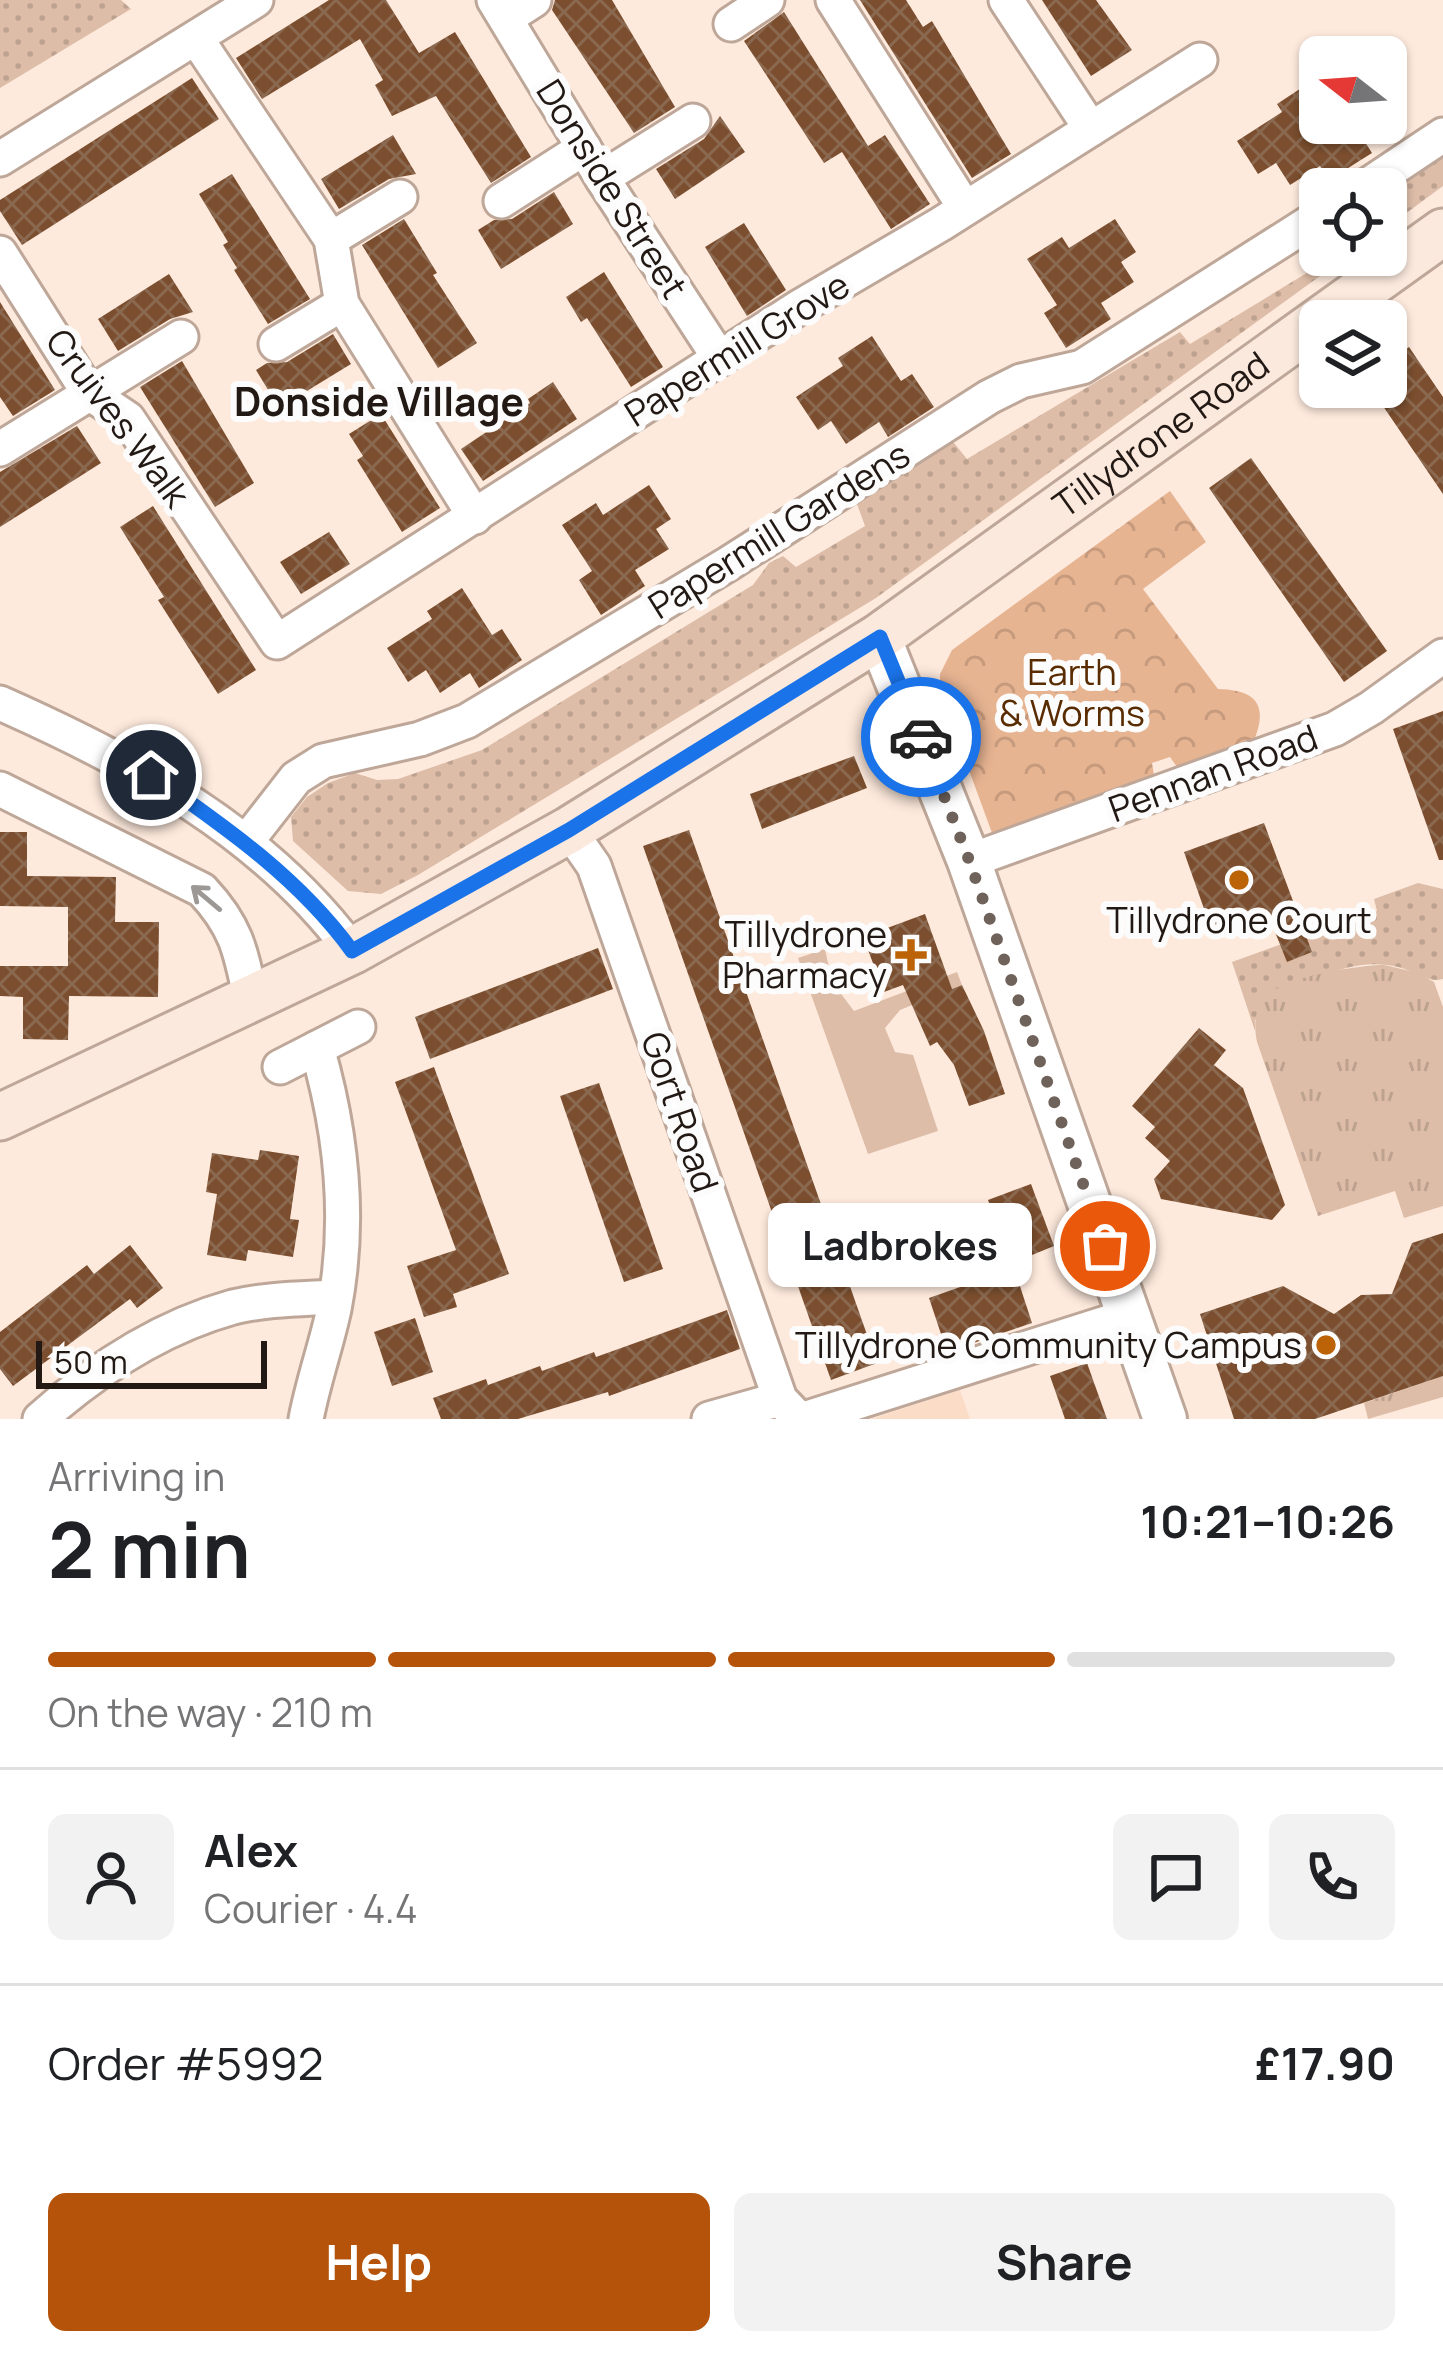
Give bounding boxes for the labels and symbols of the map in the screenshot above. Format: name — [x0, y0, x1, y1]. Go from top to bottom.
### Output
north arrow — [1299, 36, 1407, 144]
street label: Donside Street — [526, 70, 699, 307]
street label: Papermill Grove — [615, 260, 858, 437]
street label: Cruives Walk — [35, 318, 202, 518]
street label: Tillydrone Road — [1043, 340, 1279, 528]
district label: Donside Village — [234, 374, 524, 428]
street label: Papermill Gardens — [639, 429, 919, 630]
park label: Earth & Worms — [999, 647, 1145, 737]
courier — [861, 677, 981, 797]
street label: Pennan Road — [1102, 712, 1324, 833]
pin — [100, 724, 202, 826]
marker: Tillydrone Court — [1226, 867, 1252, 893]
one-way arrow — [191, 884, 221, 912]
place label: Tillydrone Court — [1106, 895, 1372, 944]
place label: Tillydrone Pharmacy — [722, 909, 887, 999]
marker: Tillydrone Pharmacy — [898, 942, 924, 968]
street label: Gort Road — [630, 1025, 731, 1199]
pin — [1054, 1195, 1156, 1297]
callout: Ladbrokes — [769, 1204, 1033, 1288]
place label: Tillydrone Community Campus — [795, 1320, 1302, 1369]
marker: Tillydrone Community Campus — [1313, 1332, 1339, 1358]
scale bar — [36, 1335, 267, 1388]

